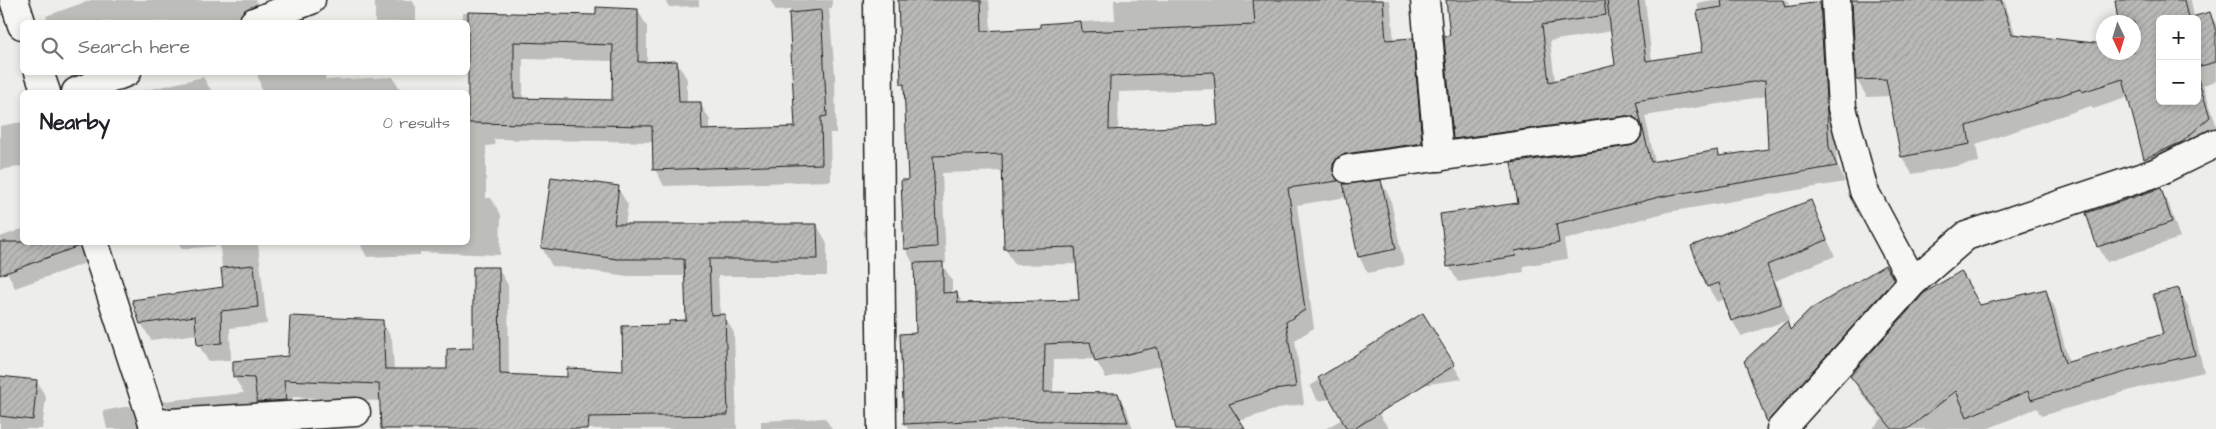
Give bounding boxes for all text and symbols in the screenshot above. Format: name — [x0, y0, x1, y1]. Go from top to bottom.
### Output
north arrow — [2096, 15, 2141, 60]
map controls — [2156, 15, 2201, 105]
button: + — [2156, 15, 2201, 60]
search box — [20, 20, 470, 75]
icon: search — [38, 34, 66, 62]
text: Search here — [78, 34, 190, 61]
button: − — [2156, 60, 2201, 105]
text: Nearby — [40, 108, 110, 137]
text: 0 results — [383, 112, 450, 134]

